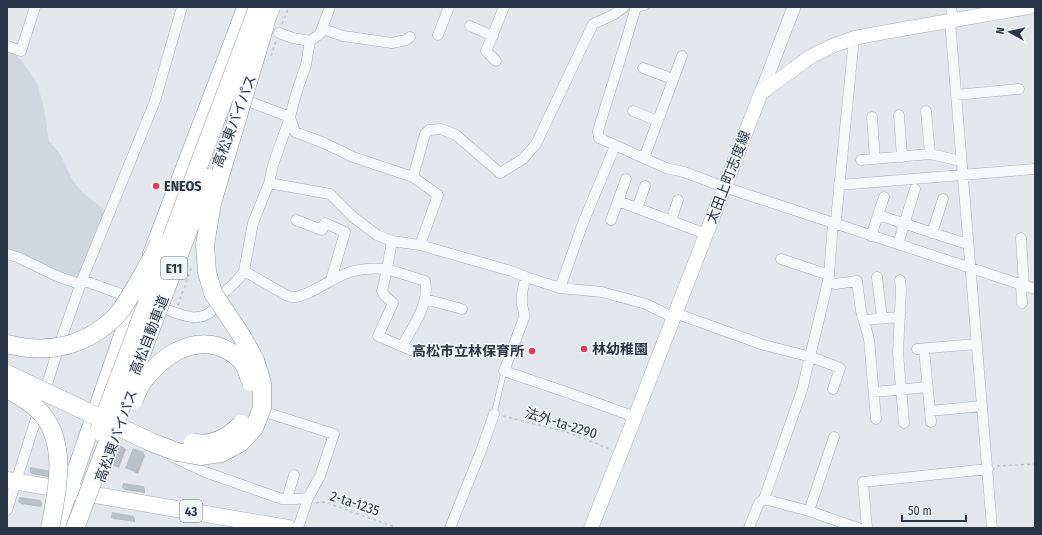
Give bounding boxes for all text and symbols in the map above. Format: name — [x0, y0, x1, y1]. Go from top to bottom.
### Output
north arrow — [990, 12, 1030, 52]
text: N — [994, 27, 1007, 35]
street label: 高松東バイパス — [209, 73, 260, 170]
street label: 太田上町志度線 — [703, 128, 754, 226]
place label: ENEOS — [164, 178, 202, 195]
marker: ENEOS — [151, 181, 161, 191]
road number: E11 — [161, 257, 187, 279]
street label: 高松自動車道 — [126, 293, 172, 377]
place label: 林幼稚園 — [592, 341, 648, 358]
place label: 高松市立林保育所 — [412, 343, 524, 360]
marker: 林幼稚園 — [579, 344, 589, 354]
marker: 高松市立林保育所 — [527, 346, 537, 356]
street label: 高松東バイパス — [92, 387, 141, 485]
street label: 法外-ta-2290 — [522, 404, 599, 443]
street label: 2-ta-1235 — [328, 488, 382, 519]
scale bar — [902, 497, 966, 523]
road number: 43 — [180, 500, 202, 522]
text: 50 m — [908, 504, 932, 518]

